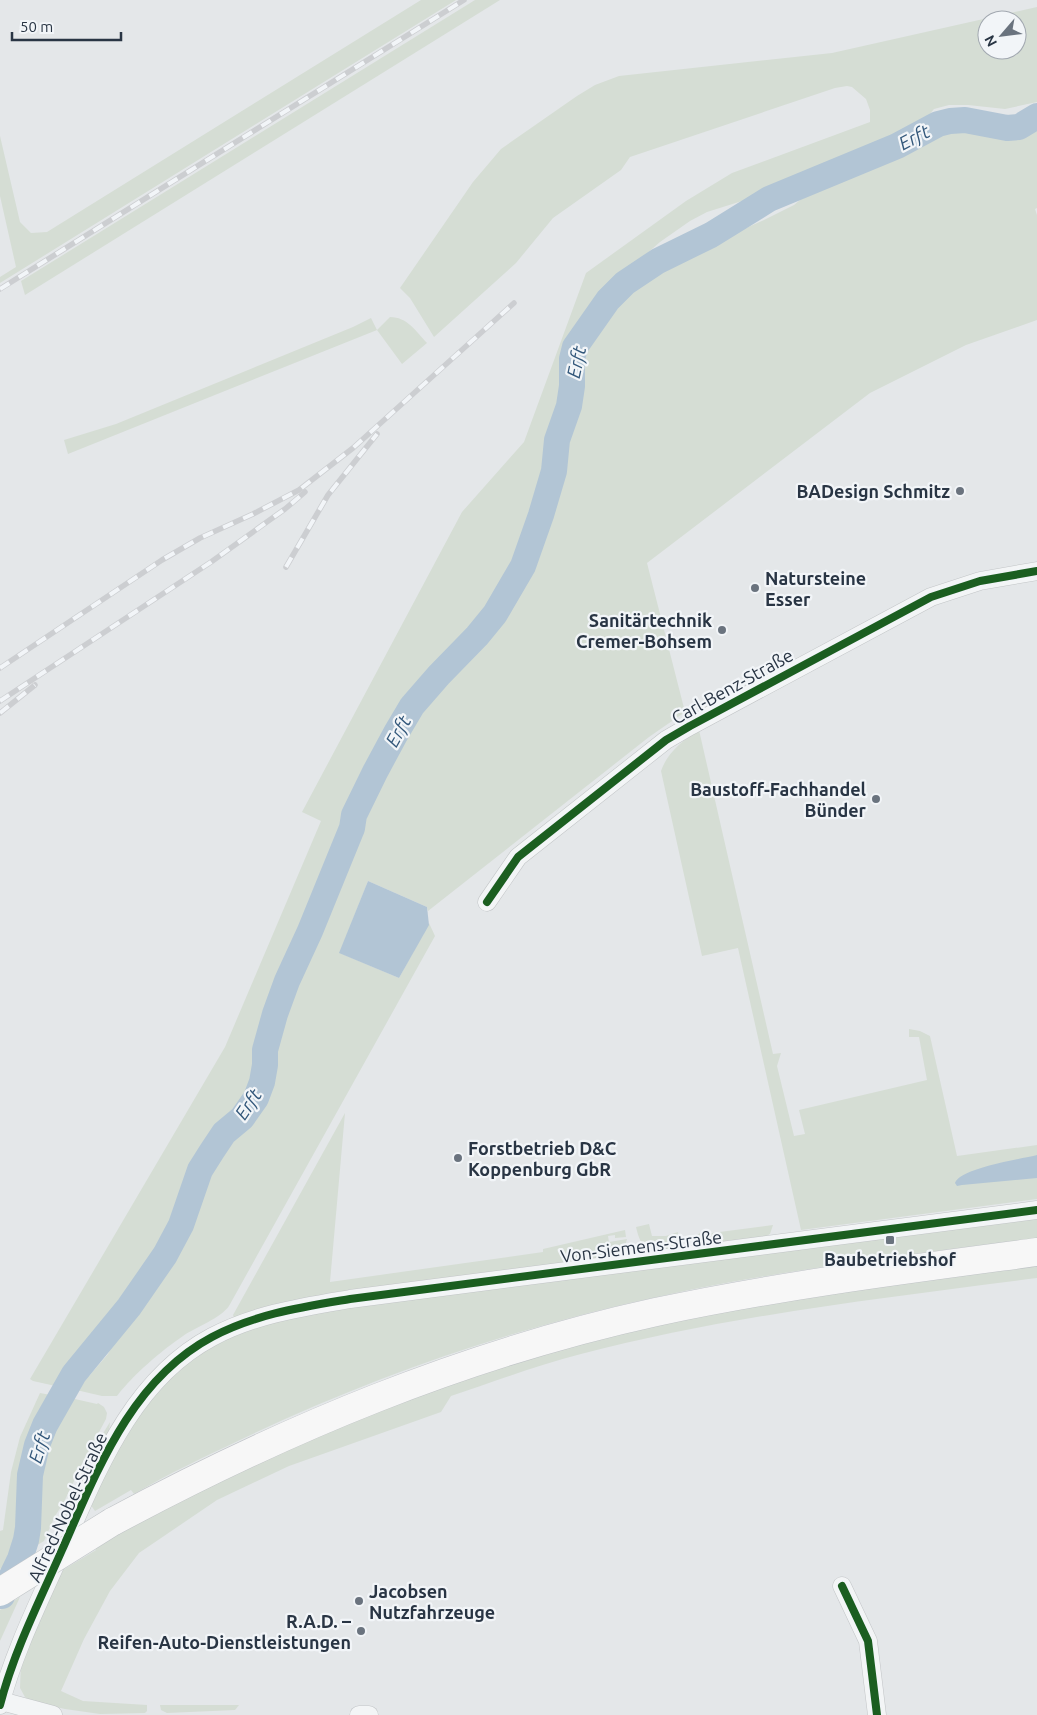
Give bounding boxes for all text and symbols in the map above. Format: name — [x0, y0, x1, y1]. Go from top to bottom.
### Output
scale bar — [12, 10, 121, 42]
north arrow — [977, 10, 1027, 60]
text: 50 m — [20, 18, 53, 35]
text: N — [981, 33, 1000, 49]
water label: Erft — [895, 119, 934, 154]
water label: Erft — [562, 343, 590, 380]
place label: BADesign Schmitz — [796, 481, 950, 501]
marker: BADesign Schmitz — [954, 485, 966, 497]
place label: Natursteine Esser — [765, 568, 866, 609]
marker: Natursteine Esser — [749, 582, 761, 594]
place label: Sanitärtechnik Cremer-Bohsem — [576, 610, 712, 651]
marker: Sanitärtechnik Cremer-Bohsem — [716, 624, 728, 636]
street label: Carl-Benz-Straße — [668, 644, 796, 728]
water label: Erft — [381, 711, 416, 750]
place label: Baustoff-Fachhandel Bünder — [690, 779, 867, 820]
marker: Baustoff-Fachhandel Bünder — [870, 793, 882, 805]
water label: Erft — [230, 1084, 266, 1123]
place label: Forstbetrieb D&C Koppenburg GbR — [468, 1138, 617, 1179]
marker: Forstbetrieb D&C Koppenburg GbR — [452, 1152, 464, 1164]
street label: Von-Siemens-Straße — [559, 1226, 723, 1266]
marker: Baubetriebshof — [884, 1234, 896, 1246]
place label: Baubetriebshof — [824, 1249, 957, 1269]
water label: Erft — [24, 1428, 55, 1466]
street label: Alfred-Nobel-Straße — [24, 1429, 110, 1585]
place label: Jacobsen Nutzfahrzeuge — [369, 1581, 495, 1622]
marker: Jacobsen Nutzfahrzeuge — [353, 1595, 365, 1607]
place label: R.A.D. – Reifen-Auto-Dienstleistungen — [98, 1611, 351, 1652]
marker: R.A.D. – Reifen-Auto-Dienstleistungen — [355, 1625, 367, 1637]

